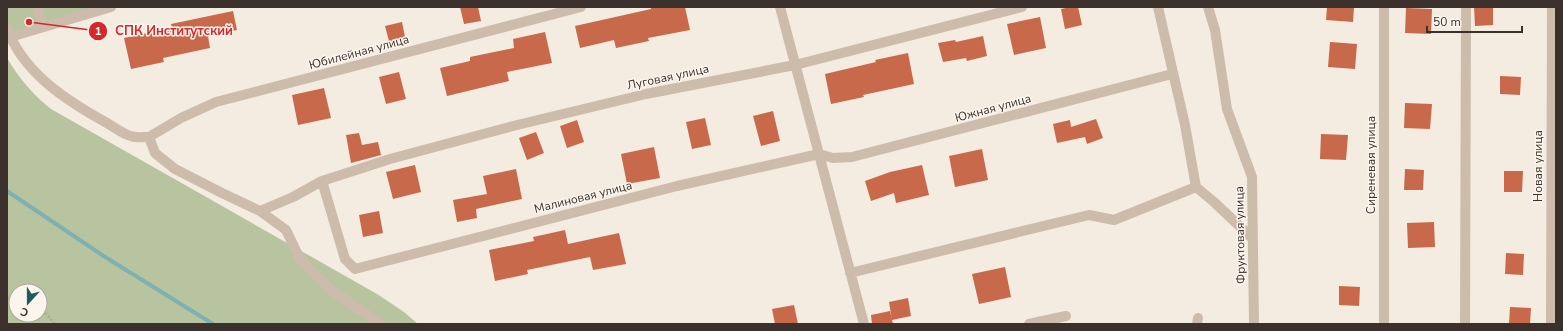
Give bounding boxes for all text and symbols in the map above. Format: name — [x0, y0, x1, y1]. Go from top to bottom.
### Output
scale bar — [1427, 8, 1522, 34]
text: 50 m — [1433, 14, 1461, 30]
callout: СПК Институтский — [88, 18, 241, 43]
text: СПК Институтский — [115, 22, 233, 40]
text: 1 — [94, 23, 102, 39]
street label: Юбилейная улица — [307, 31, 411, 73]
street label: Луговая улица — [626, 61, 710, 93]
street label: Южная улица — [953, 90, 1033, 126]
street label: Сиреневая улица — [1363, 116, 1379, 214]
street label: Новая улица — [1530, 130, 1546, 202]
street label: Малиновая улица — [532, 177, 634, 217]
street label: Фруктовая улица — [1231, 186, 1249, 284]
north arrow — [8, 283, 48, 323]
text: С — [18, 303, 31, 320]

